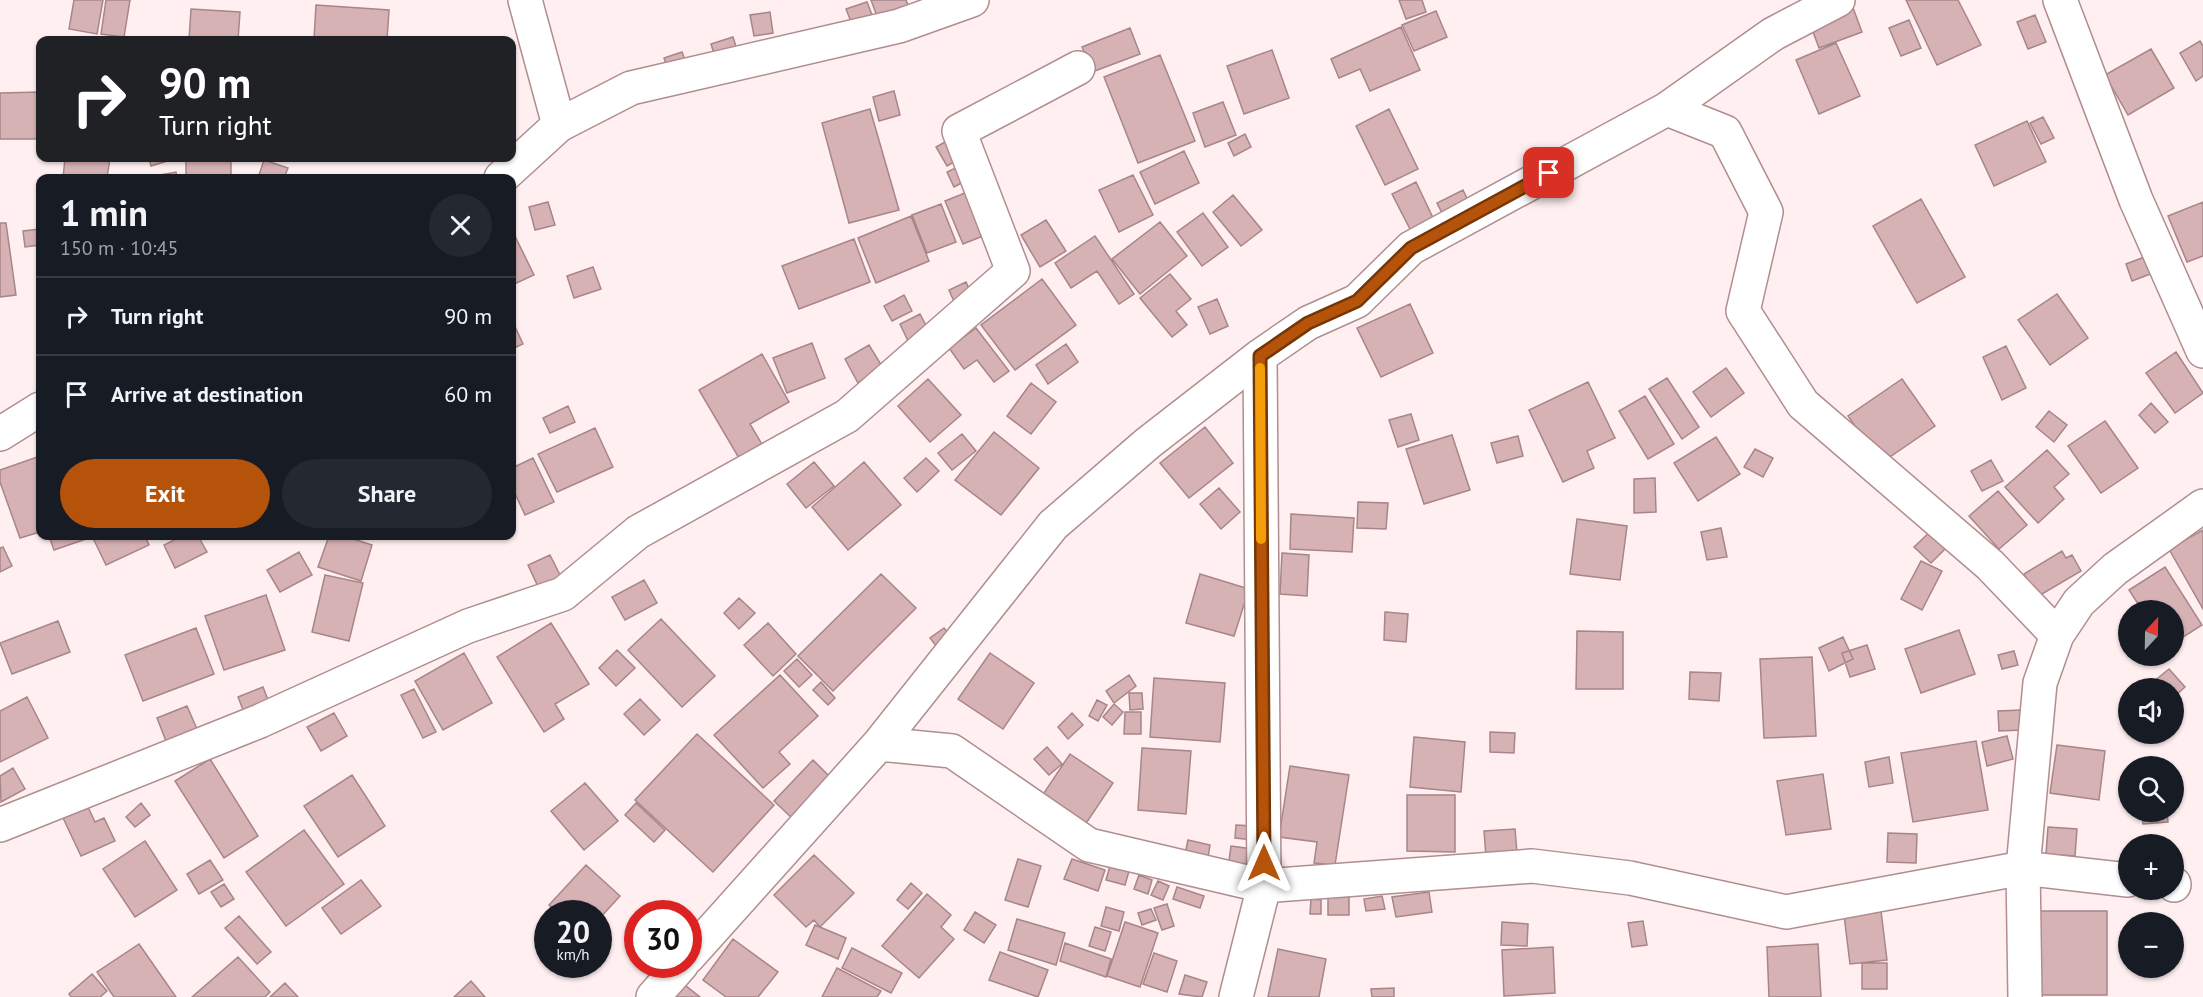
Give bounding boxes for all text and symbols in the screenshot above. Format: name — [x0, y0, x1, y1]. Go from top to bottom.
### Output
text: 90 m — [159, 55, 251, 110]
icon: right — [60, 60, 138, 138]
text: Turn right — [159, 108, 272, 142]
pin — [1523, 147, 1574, 198]
icon: arrive — [1532, 156, 1565, 189]
text: 1 min — [60, 189, 148, 236]
button: close — [429, 194, 492, 257]
text: 150 m · 10:45 — [60, 235, 178, 261]
icon: right — [60, 300, 93, 333]
text: Turn right — [111, 302, 203, 330]
text: 90 m — [444, 302, 492, 330]
icon: arrive — [60, 378, 93, 411]
text: Arrive at destination — [111, 380, 303, 408]
text: 60 m — [444, 380, 492, 408]
button: Exit — [60, 459, 270, 528]
button: Share — [282, 459, 492, 528]
north arrow — [2118, 600, 2184, 666]
map controls — [2118, 600, 2184, 978]
button: sound — [2118, 678, 2184, 744]
button: search — [2118, 756, 2184, 822]
position arrow — [1232, 831, 1296, 895]
button: + — [2118, 834, 2184, 900]
speed limit sign: 30 — [624, 900, 702, 978]
text: 20 — [556, 912, 590, 951]
button: − — [2118, 912, 2184, 978]
text: km/h — [557, 945, 589, 964]

